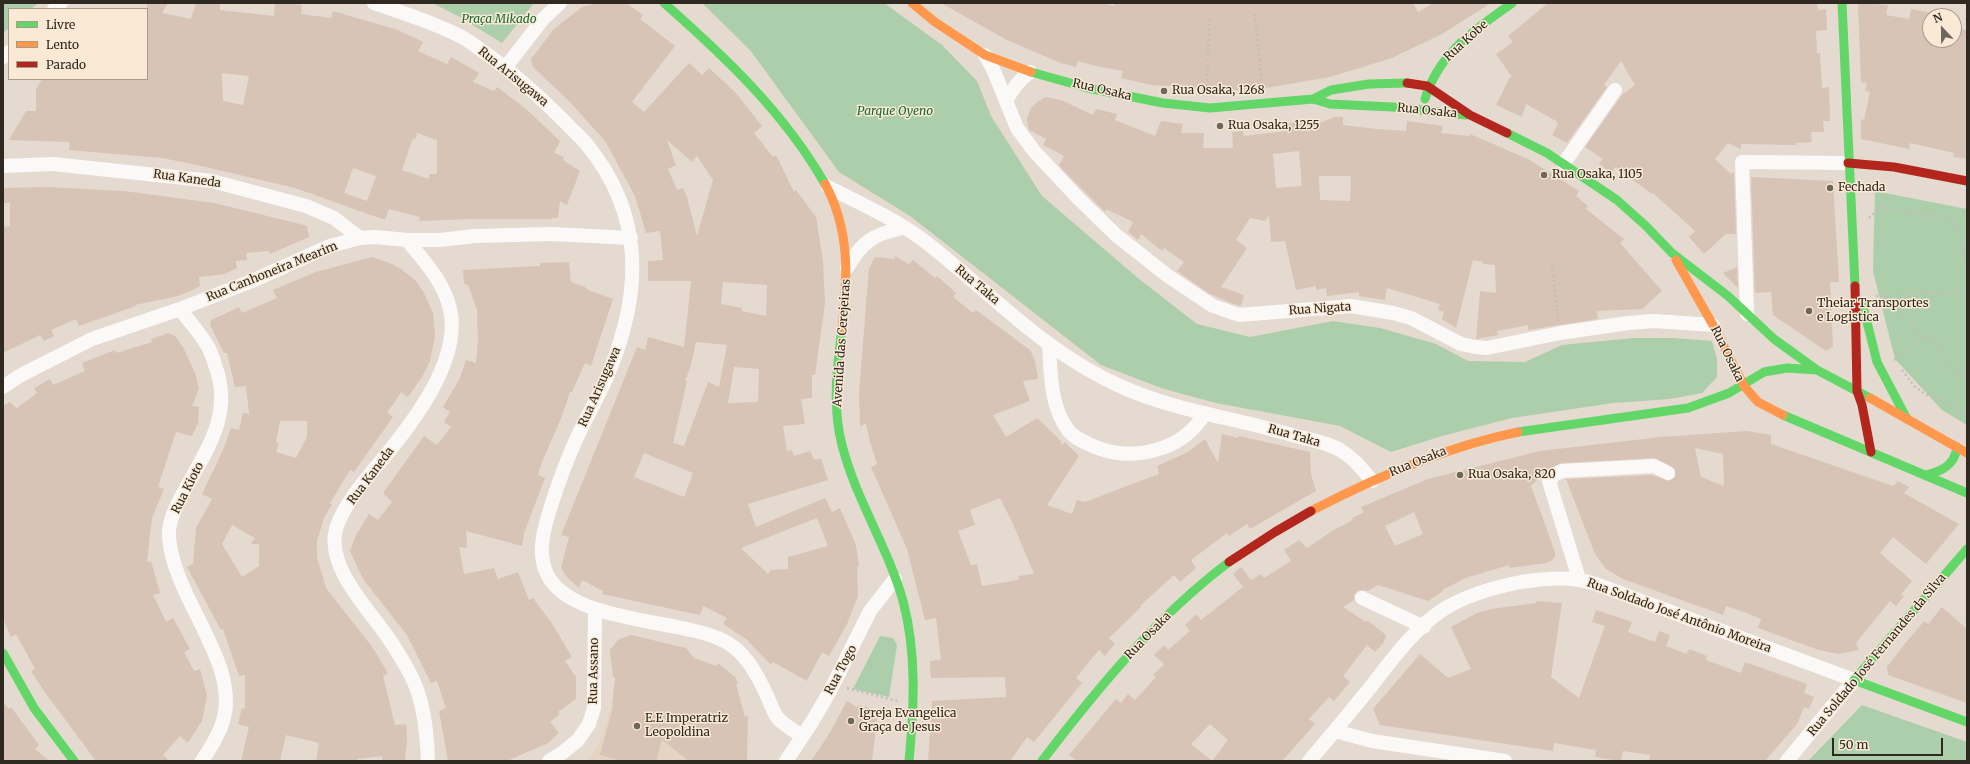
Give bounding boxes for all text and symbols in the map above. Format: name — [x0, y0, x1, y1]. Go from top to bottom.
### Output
legend — [8, 8, 148, 80]
north arrow — [1922, 8, 1962, 48]
text: N — [1931, 10, 1945, 26]
park label: Praça Mikado — [461, 13, 537, 27]
text: Livre — [46, 17, 75, 32]
street label: Rua Kobe — [1441, 18, 1491, 64]
text: Lento — [46, 37, 79, 52]
street label: Rua Arisugawa — [475, 44, 551, 110]
text: Parado — [46, 57, 86, 72]
street label: Rua Osaka — [1071, 76, 1133, 104]
place label: Rua Osaka, 1268 — [1172, 84, 1265, 98]
marker: Rua Osaka, 1268 — [1159, 86, 1169, 96]
street label: Rua Osaka — [1396, 101, 1458, 121]
park label: Parque Oyeno — [857, 105, 933, 119]
place label: Rua Osaka, 1255 — [1228, 119, 1320, 133]
marker: Rua Osaka, 1255 — [1215, 121, 1225, 131]
street label: Rua Kaneda — [152, 167, 222, 191]
place label: Rua Osaka, 1105 — [1552, 168, 1643, 182]
marker: Rua Osaka, 1105 — [1539, 170, 1549, 180]
place label: Fechada — [1838, 181, 1885, 195]
marker: Fechada — [1825, 183, 1835, 193]
street label: Rua Canhoneira Mearim — [204, 239, 340, 305]
street label: Rua Taka — [952, 262, 1002, 308]
street label: Avenida das Cerejeiras — [830, 278, 854, 408]
place label: Theiar Transportes e Logistica — [1817, 297, 1929, 325]
street label: Rua Nigata — [1288, 300, 1352, 318]
marker: Theiar Transportes e Logistica — [1804, 306, 1814, 316]
street label: Rua Osaka — [1707, 324, 1747, 384]
street label: Rua Arisugawa — [576, 345, 624, 429]
street label: Rua Taka — [1266, 422, 1322, 450]
street label: Rua Kaneda — [345, 444, 397, 508]
street label: Rua Osaka — [1387, 444, 1449, 480]
street label: Rua Kioto — [169, 460, 207, 516]
place label: Rua Osaka, 820 — [1468, 468, 1556, 482]
marker: Rua Osaka, 820 — [1455, 470, 1465, 480]
street label: Rua Soldado José Fernandes da Silva — [1805, 571, 1949, 739]
street label: Rua Soldado José Antônio Moreira — [1585, 576, 1773, 656]
street label: Rua Osaka — [1122, 609, 1174, 663]
street label: Rua Assano — [586, 637, 602, 705]
street label: Rua Togo — [822, 643, 860, 697]
place label: Igreja Evangelica Graça de Jesus — [859, 707, 956, 735]
place label: E.E Imperatriz Leopoldina — [645, 712, 728, 740]
marker: Igreja Evangelica Graça de Jesus — [846, 716, 856, 726]
marker: E.E Imperatriz Leopoldina — [632, 721, 642, 731]
scale bar — [1834, 730, 1945, 756]
text: 50 m — [1839, 737, 1868, 752]

